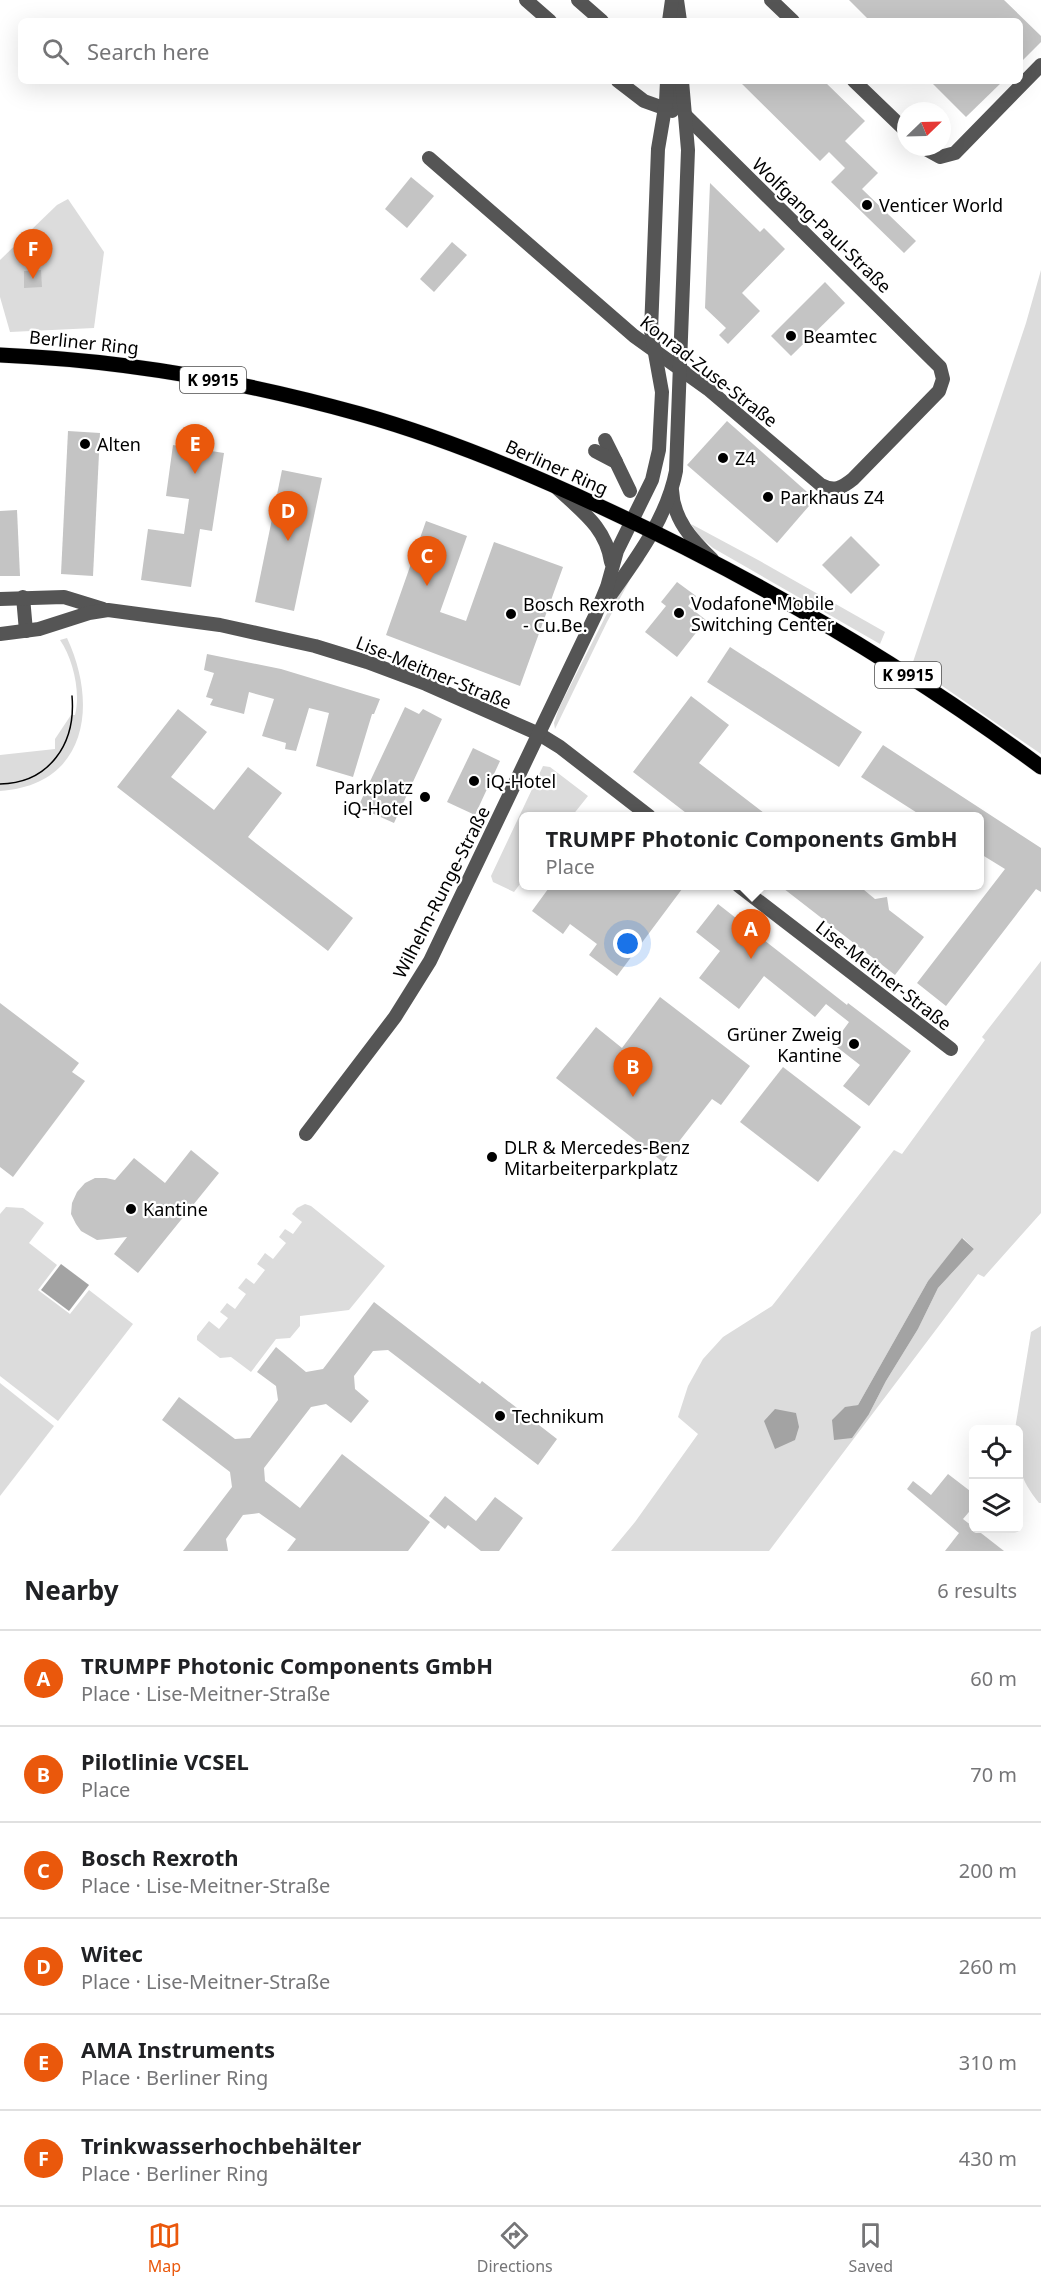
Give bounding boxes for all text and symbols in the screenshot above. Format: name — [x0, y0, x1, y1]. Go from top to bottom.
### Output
search box — [18, 18, 1023, 84]
icon: search — [39, 35, 72, 68]
text: Search here — [87, 36, 209, 66]
north arrow — [897, 102, 951, 156]
street label: Wolfgang-Paul-Straße — [747, 152, 897, 298]
place label: Venticer World — [879, 193, 1003, 217]
marker: Venticer World — [860, 198, 874, 212]
pin: F — [14, 230, 52, 279]
street label: Konrad-Zuse-Straße — [635, 310, 783, 432]
street label: Berliner Ring — [28, 324, 140, 360]
place label: Beamtec — [803, 324, 877, 348]
marker: Beamtec — [784, 329, 798, 343]
road number: K 9915 — [180, 367, 246, 393]
pin: E — [176, 424, 214, 474]
place label: Alten — [97, 432, 141, 456]
street label: Berliner Ring — [502, 434, 612, 500]
marker: Alten — [78, 437, 92, 451]
place label: Z4 — [735, 446, 756, 470]
marker: Z4 — [716, 451, 730, 465]
place label: Parkhaus Z4 — [780, 485, 884, 509]
marker: Parkhaus Z4 — [761, 490, 775, 504]
pin: D — [268, 492, 308, 541]
pin: C — [408, 536, 446, 586]
place label: Vodafone Mobile Switching Center — [691, 591, 835, 636]
place label: Bosch Rexroth - Cu.Be. — [523, 592, 645, 637]
marker: Vodafone Mobile Switching Center — [672, 606, 686, 620]
marker: Bosch Rexroth - Cu.Be. — [504, 607, 518, 621]
street label: Lise-Meitner-Straße — [353, 630, 515, 714]
road number: K 9915 — [875, 662, 941, 688]
place label: iQ-Hotel — [486, 769, 556, 793]
marker: iQ-Hotel — [467, 774, 481, 788]
place label: Parkplatz iQ-Hotel — [334, 775, 413, 820]
marker: Parkplatz iQ-Hotel — [418, 790, 432, 804]
street label: Wilhelm-Runge-Straße — [387, 802, 495, 982]
popup — [519, 812, 984, 890]
text: TRUMPF Photonic Components GmbH — [545, 823, 958, 853]
text: Place — [545, 853, 595, 880]
pin: A — [732, 910, 771, 959]
street label: Lise-Meitner-Straße — [811, 914, 957, 1036]
your location — [613, 929, 642, 958]
place label: Grüner Zweig Kantine — [727, 1022, 842, 1067]
marker: Grüner Zweig Kantine — [847, 1037, 861, 1051]
pin: B — [614, 1048, 652, 1097]
place label: DLR & Mercedes-Benz Mitarbeiterparkplatz — [504, 1135, 690, 1180]
marker: DLR & Mercedes-Benz Mitarbeiterparkplatz — [485, 1150, 499, 1164]
place label: Kantine — [143, 1197, 208, 1221]
marker: Kantine — [124, 1202, 138, 1216]
place label: Technikum — [512, 1404, 604, 1428]
marker: Technikum — [493, 1409, 507, 1423]
map controls — [969, 1425, 1023, 1533]
button: locate — [969, 1425, 1023, 1479]
button: layers — [969, 1479, 1023, 1533]
text: Nearby — [24, 1572, 119, 1608]
text: 6 results — [937, 1577, 1017, 1604]
text: TRUMPF Photonic Components GmbH — [81, 1650, 493, 1680]
text: A — [37, 1665, 50, 1692]
text: 60 m — [970, 1665, 1017, 1692]
text: Place · Lise-Meitner-Straße — [81, 1680, 330, 1707]
text: Pilotlinie VCSEL — [81, 1746, 249, 1776]
text: B — [37, 1761, 50, 1788]
text: 70 m — [970, 1761, 1017, 1788]
text: Place — [81, 1776, 130, 1803]
text: Bosch Rexroth — [81, 1842, 239, 1872]
text: C — [37, 1857, 50, 1884]
text: 200 m — [959, 1857, 1017, 1884]
text: Place · Lise-Meitner-Straße — [81, 1872, 330, 1899]
text: Witec — [81, 1938, 143, 1968]
text: D — [36, 1953, 51, 1980]
text: 260 m — [959, 1953, 1017, 1980]
text: Place · Lise-Meitner-Straße — [81, 1968, 330, 1995]
text: AMA Instruments — [81, 2034, 275, 2064]
text: E — [38, 2049, 49, 2076]
text: 310 m — [959, 2049, 1017, 2076]
text: Place · Berliner Ring — [81, 2064, 268, 2091]
text: Trinkwasserhochbehälter — [81, 2130, 361, 2160]
text: F — [38, 2145, 49, 2172]
text: 430 m — [959, 2145, 1017, 2172]
text: Place · Berliner Ring — [81, 2160, 268, 2187]
tab: Map — [148, 2219, 181, 2277]
tab: Directions — [477, 2219, 553, 2277]
tab: Saved — [848, 2219, 893, 2277]

